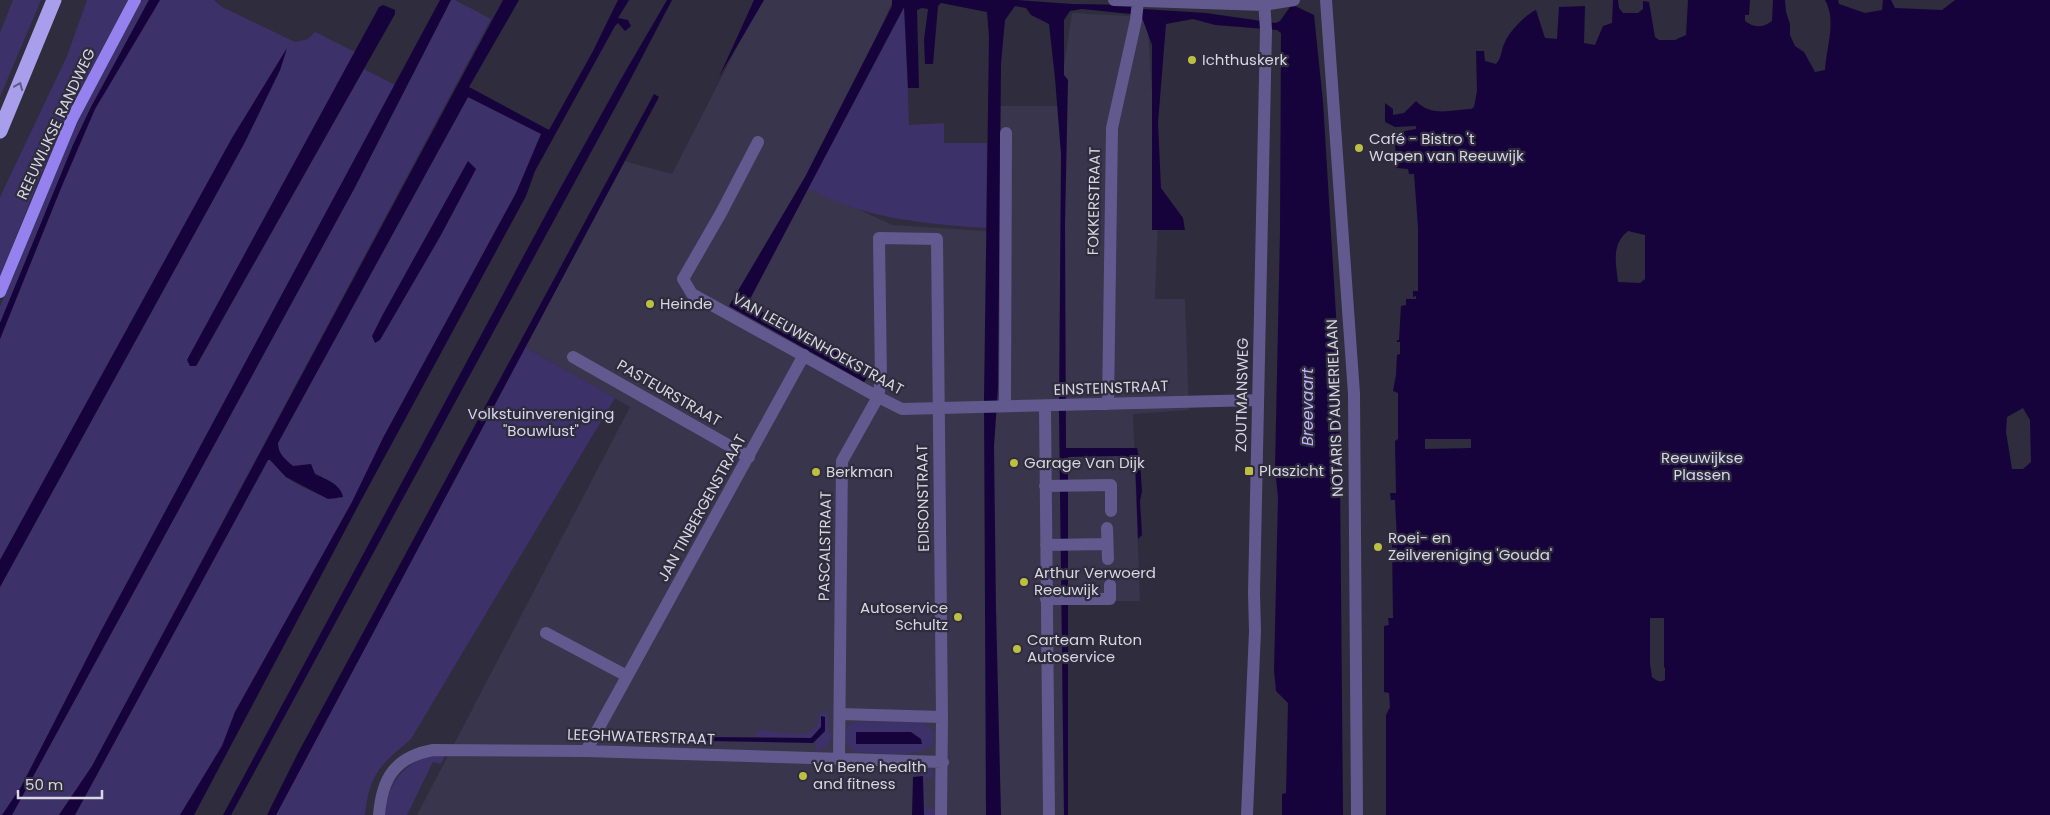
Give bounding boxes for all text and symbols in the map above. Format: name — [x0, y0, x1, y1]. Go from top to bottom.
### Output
street label: REEUWIJKSE RANDWEG — [11, 44, 100, 203]
place label: Ichthuskerk — [1202, 49, 1288, 70]
marker: Ichthuskerk — [1186, 54, 1198, 66]
one-way arrow — [13, 83, 23, 91]
place label: Café - Bistro 't Wapen van Reeuwijk — [1369, 128, 1524, 166]
marker: Café - Bistro 't Wapen van Reeuwijk — [1353, 142, 1365, 154]
street label: FOKKERSTRAAT — [1082, 147, 1105, 255]
street label: VAN LEEUWENHOEKSTRAAT — [729, 288, 908, 400]
place label: Heinde — [660, 293, 712, 314]
marker: Heinde — [644, 298, 656, 310]
street label: NOTARIS D'AUMERIELAAN — [1321, 319, 1348, 497]
street label: ZOUTMANSWEG — [1230, 337, 1253, 452]
street label: PASTEURSTRAAT — [613, 354, 725, 431]
water label: Breevaart — [1296, 367, 1319, 446]
street label: EINSTEINSTRAAT — [1053, 375, 1169, 400]
park label: Volkstuinvereniging "Bouwlust" — [468, 403, 614, 441]
street label: JAN TINBERGENSTRAAT — [652, 430, 751, 585]
street label: EDISONSTRAAT — [911, 444, 934, 552]
park label: Reeuwijkse Plassen — [1661, 447, 1743, 485]
place label: Garage Van Dijk — [1024, 452, 1145, 473]
marker: Garage Van Dijk — [1008, 457, 1020, 469]
place label: Plaszicht — [1259, 460, 1324, 481]
place label: Berkman — [826, 461, 893, 482]
marker: Plaszicht — [1243, 465, 1255, 477]
marker: Berkman — [810, 466, 822, 478]
street label: PASCALSTRAAT — [813, 491, 836, 601]
place label: Roei- en Zeilvereniging 'Gouda' — [1388, 527, 1552, 565]
marker: Roei- en Zeilvereniging 'Gouda' — [1372, 541, 1384, 553]
place label: Arthur Verwoerd Reeuwijk — [1034, 562, 1156, 600]
marker: Arthur Verwoerd Reeuwijk — [1018, 576, 1030, 588]
place label: Autoservice Schultz — [860, 597, 948, 635]
marker: Autoservice Schultz — [952, 611, 964, 623]
place label: Carteam Ruton Autoservice — [1027, 629, 1142, 667]
marker: Carteam Ruton Autoservice — [1011, 643, 1023, 655]
street label: LEEGHWATERSTRAAT — [567, 723, 715, 750]
place label: Va Bene health and fitness — [813, 756, 926, 794]
scale bar — [18, 768, 101, 800]
marker: Va Bene health and fitness — [797, 770, 809, 782]
text: 50 m — [25, 774, 63, 795]

